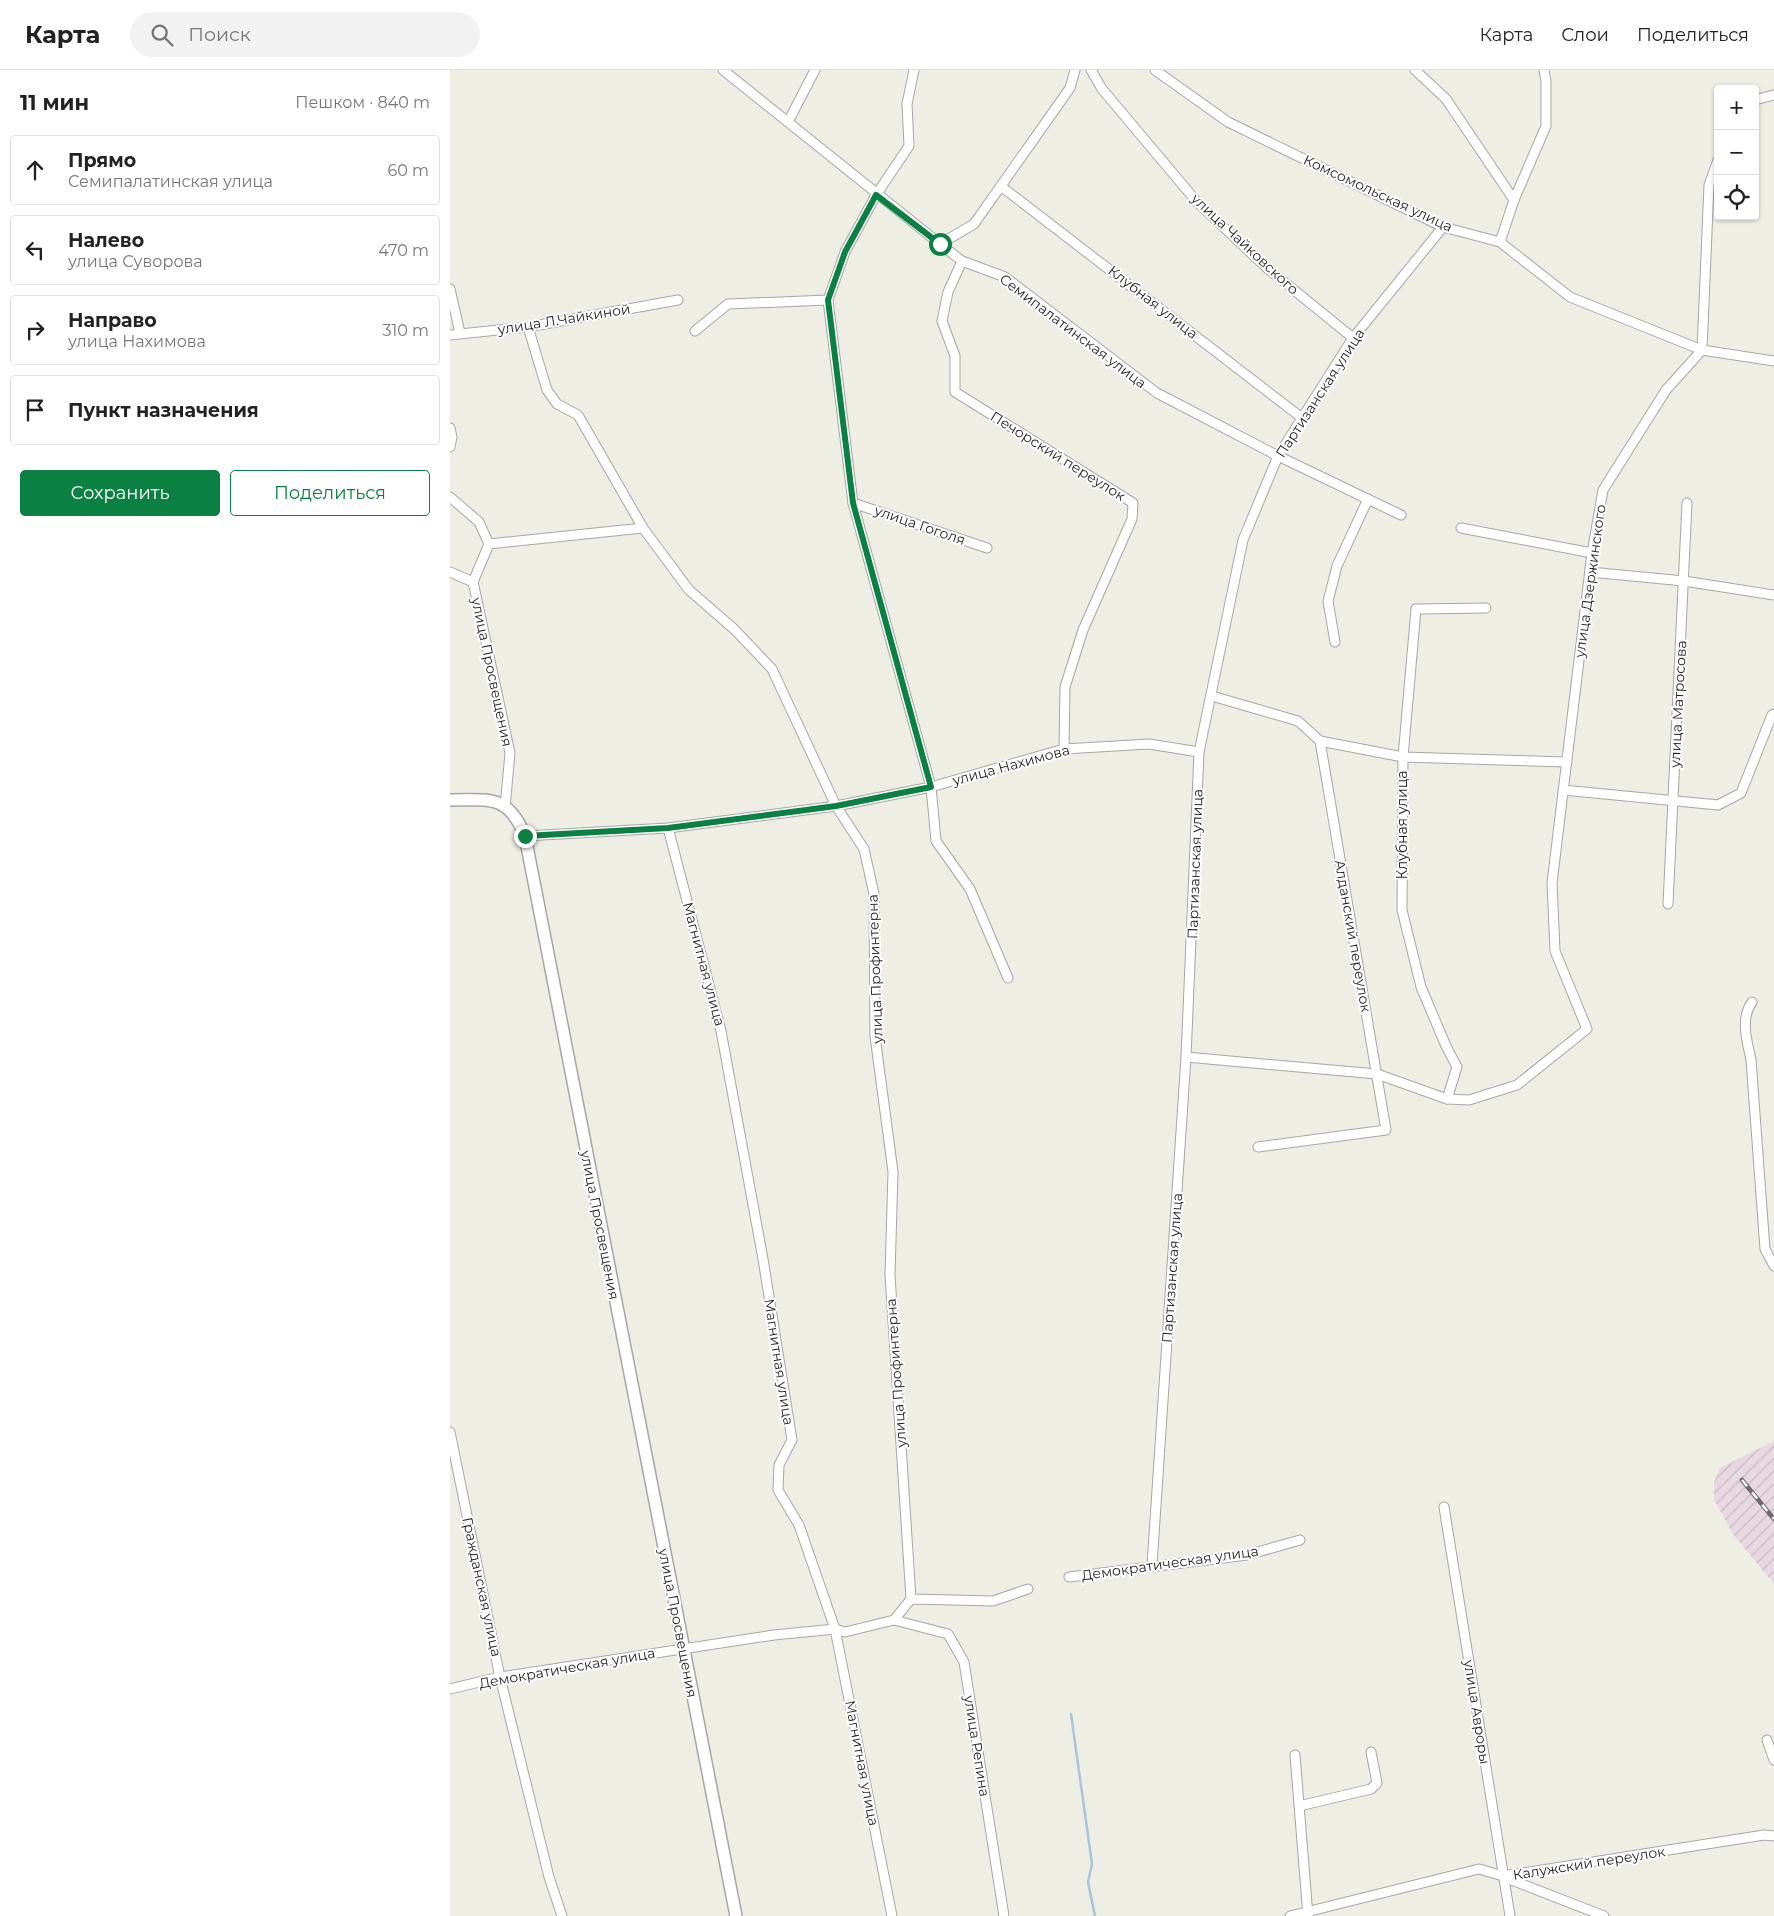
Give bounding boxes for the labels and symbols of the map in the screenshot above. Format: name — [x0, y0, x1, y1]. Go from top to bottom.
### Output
street label: Комсомольская улица — [1301, 150, 1455, 236]
street label: улица Чайковского — [1187, 189, 1303, 299]
route start — [929, 233, 952, 256]
street label: Клубная улица — [1105, 261, 1201, 343]
street label: Семипалатинская улица — [996, 270, 1150, 392]
street label: улица Л.Чайкиной — [495, 300, 632, 339]
street label: Партизанская улица — [1272, 325, 1368, 461]
street label: Печорский переулок — [987, 407, 1129, 505]
street label: улица Гоголя — [871, 501, 968, 549]
street label: улица Дзержинского — [1570, 503, 1610, 660]
street label: улица Просвещения — [467, 595, 517, 748]
street label: улица Матросова — [1666, 640, 1690, 769]
street label: улица Нахимова — [949, 741, 1072, 790]
street label: Клубная улица — [1393, 771, 1411, 879]
street label: Партизанская улица — [1183, 789, 1207, 939]
route end — [514, 825, 537, 848]
street label: Алданский переулок — [1331, 858, 1375, 1014]
street label: улица Профинтерна — [863, 894, 887, 1045]
street label: Магнитная улица — [679, 900, 729, 1028]
street label: улица Просвещения — [577, 1148, 623, 1301]
street label: Партизанская улица — [1158, 1192, 1186, 1344]
street label: Магнитная улица — [760, 1298, 798, 1426]
street label: улица Профинтерна — [882, 1298, 910, 1449]
street label: Гражданская улица — [458, 1516, 506, 1658]
street label: Демократическая улица — [1080, 1542, 1260, 1584]
street label: улица Просвещения — [655, 1546, 701, 1699]
street label: Демократическая улица — [478, 1644, 656, 1692]
street label: улица Авроры — [1460, 1658, 1494, 1765]
street label: улица Репина — [960, 1693, 994, 1798]
street label: Магнитная улица — [841, 1699, 883, 1827]
street label: Калужский переулок — [1512, 1842, 1666, 1884]

